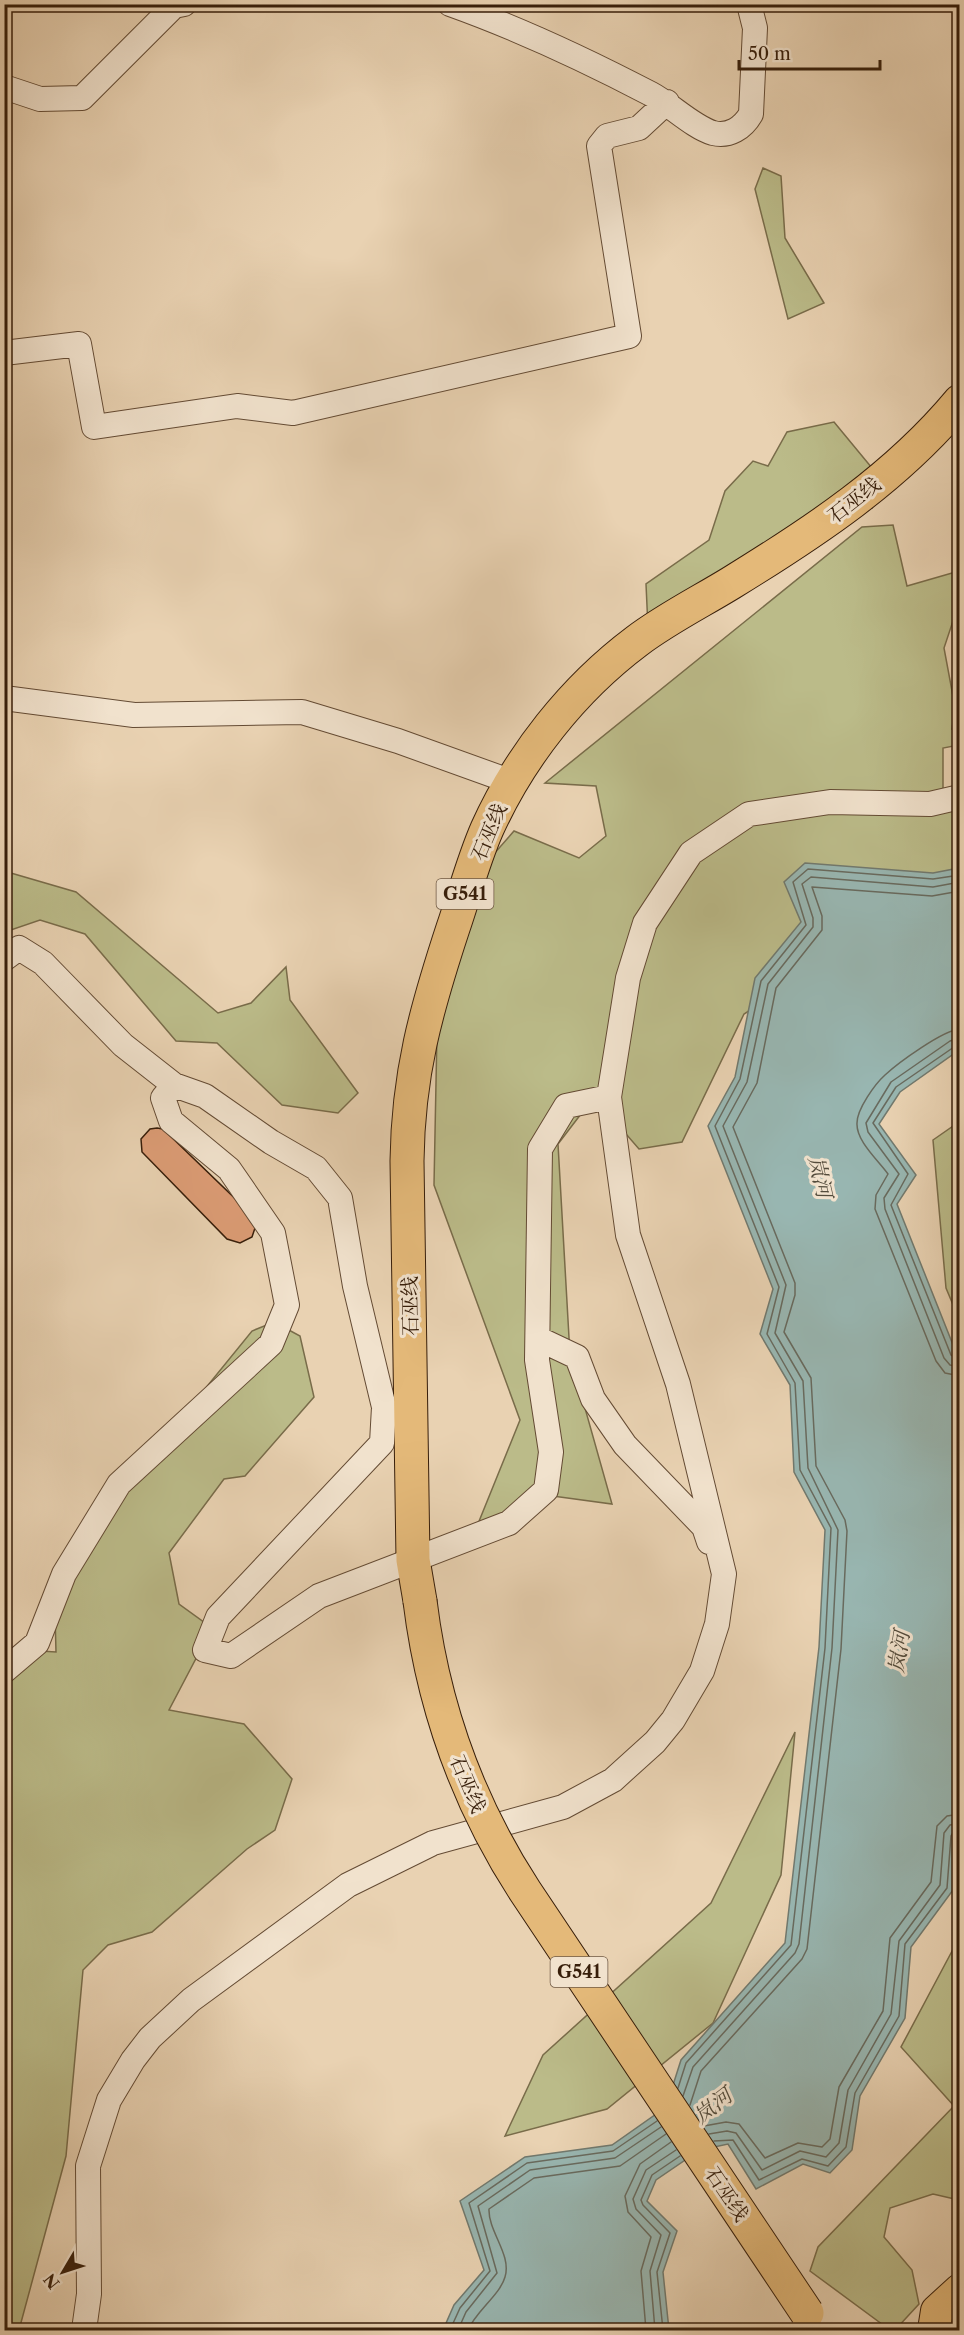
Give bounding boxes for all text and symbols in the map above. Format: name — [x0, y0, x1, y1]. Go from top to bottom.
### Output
scale bar — [739, 33, 880, 71]
text: 50 m — [748, 43, 791, 65]
street label: 石巫线 — [823, 472, 885, 528]
street label: 石巫线 — [466, 800, 512, 864]
road number: G541 — [436, 879, 494, 909]
water label: 岚河 — [804, 1154, 838, 1204]
street label: 石巫线 — [397, 1276, 423, 1336]
water label: 岚河 — [883, 1625, 915, 1675]
street label: 石巫线 — [445, 1752, 491, 1816]
road number: G541 — [550, 1957, 608, 1987]
water label: 岚河 — [688, 2080, 740, 2128]
street label: 石巫线 — [700, 2162, 754, 2226]
north arrow — [33, 2242, 93, 2302]
text: N — [39, 2270, 63, 2293]

